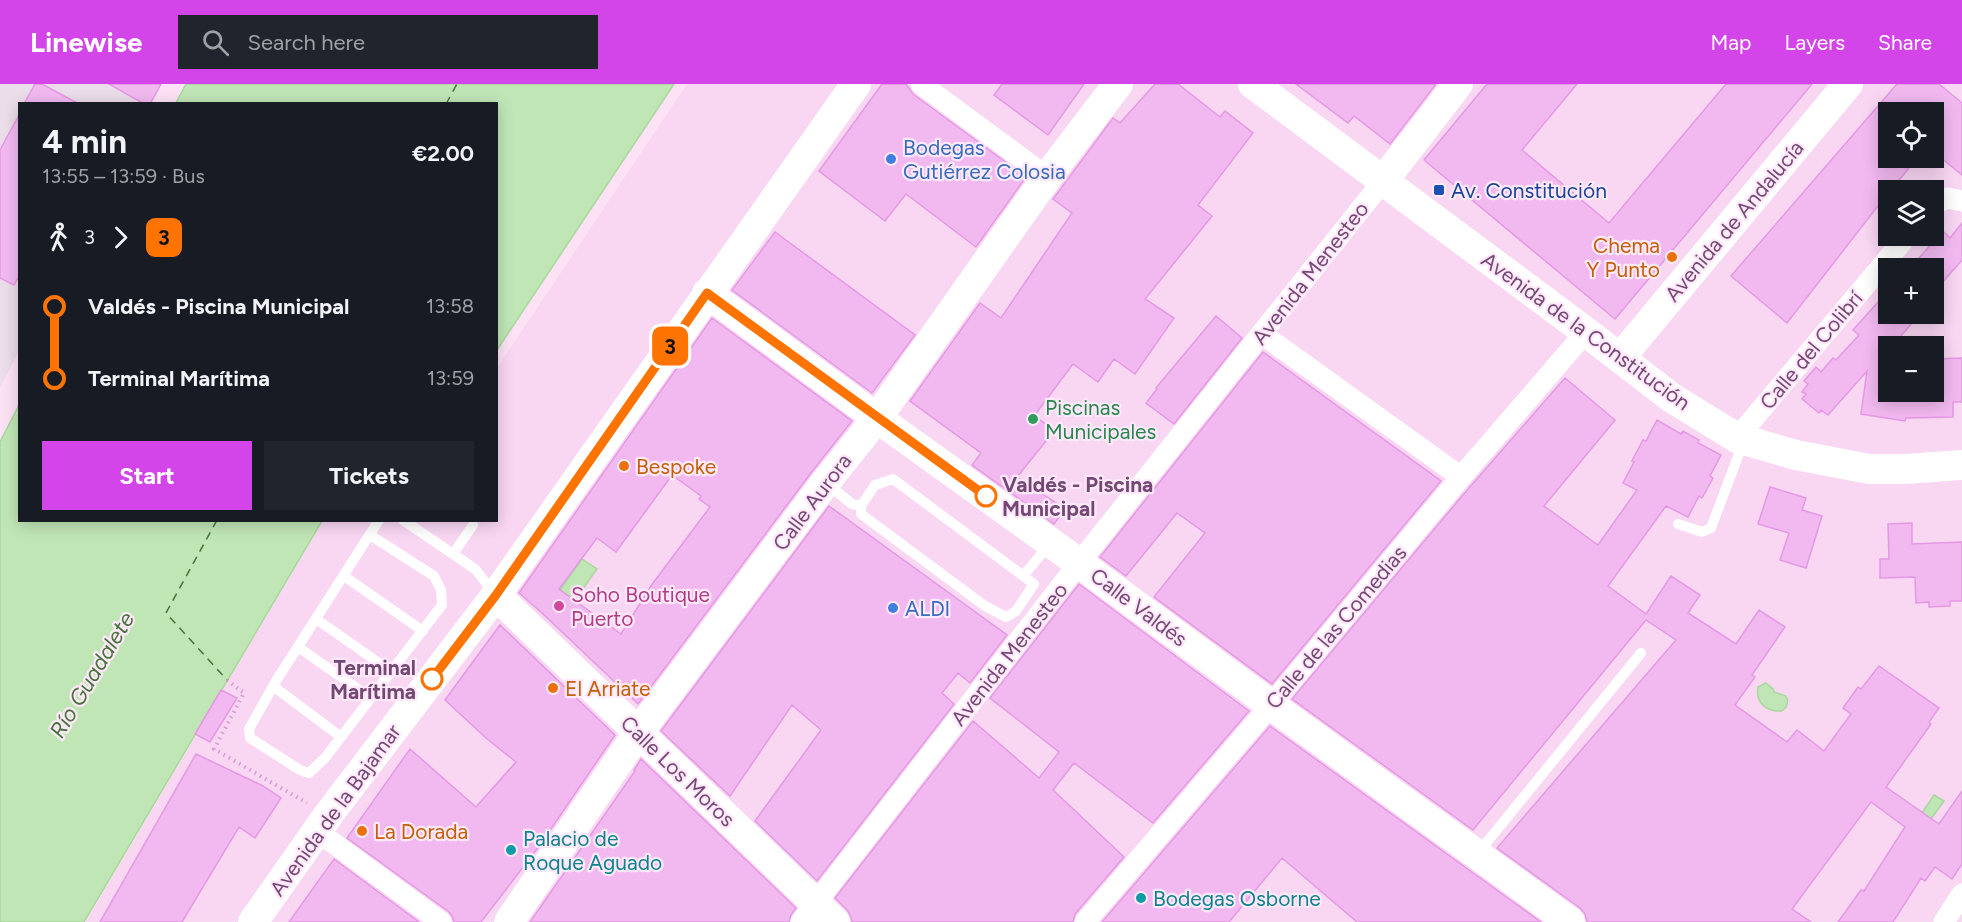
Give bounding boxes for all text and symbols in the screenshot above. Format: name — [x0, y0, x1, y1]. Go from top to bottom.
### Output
search box — [178, 15, 598, 69]
text: Linewise — [30, 25, 142, 59]
icon: search — [199, 26, 232, 59]
text: Search here — [247, 29, 365, 56]
text: Map — [1711, 30, 1751, 55]
text: Layers — [1784, 30, 1845, 55]
text: Share — [1878, 30, 1932, 55]
map controls — [1878, 102, 1944, 402]
button: locate — [1878, 102, 1944, 168]
text: 4 min — [42, 122, 127, 161]
place label: Bodegas Gutiérrez Colosia — [903, 135, 1066, 184]
street label: Avenida de Andalucía — [1659, 136, 1809, 306]
text: €2.00 — [412, 140, 474, 167]
marker: Bodegas Gutiérrez Colosia — [884, 152, 898, 166]
text: 13:55 – 13:59 · Bus — [42, 164, 205, 188]
place label: Av. Constitución — [1451, 178, 1607, 203]
button: layers — [1878, 180, 1944, 246]
marker: Av. Constitución — [1432, 183, 1446, 197]
street label: Avenida Menesteo — [1246, 196, 1374, 350]
icon: walk — [42, 221, 75, 254]
icon: forward — [104, 221, 137, 254]
text: 3 — [84, 225, 95, 249]
text: 3 — [158, 225, 170, 250]
place label: Chema Y Punto — [1587, 233, 1660, 282]
street label: Avenida de la Constitución — [1477, 247, 1695, 415]
marker: Chema Y Punto — [1665, 250, 1679, 264]
button: + — [1878, 258, 1944, 324]
street label: Calle del Colibrí — [1754, 285, 1868, 414]
text: Valdés - Piscina Municipal — [88, 293, 349, 320]
text: 13:58 — [426, 294, 474, 318]
line badge: 3 — [650, 326, 690, 366]
text: 3 — [664, 334, 676, 359]
button: − — [1878, 336, 1944, 402]
text: Terminal Marítima — [88, 365, 270, 392]
text: 13:59 — [427, 366, 474, 390]
place label: Piscinas Municipales — [1045, 395, 1156, 444]
marker: Piscinas Municipales — [1026, 412, 1040, 426]
button: Start — [42, 441, 252, 510]
button: Tickets — [264, 441, 474, 510]
street label: Calle Aurora — [767, 449, 857, 555]
place label: Bespoke — [636, 454, 716, 479]
marker: Bespoke — [617, 459, 631, 473]
place label: Valdés - Piscina Municipal — [1002, 472, 1153, 521]
marker: Valdés - Piscina Municipal — [975, 485, 997, 507]
street label: Calle de las Comedias — [1260, 540, 1412, 714]
street label: Calle Valdés — [1086, 563, 1192, 651]
street label: Avenida Menesteo — [945, 577, 1073, 731]
place label: Soho Boutique Puerto — [571, 582, 710, 631]
place label: ALDI — [905, 596, 950, 621]
marker: Soho Boutique Puerto — [552, 599, 566, 613]
marker: ALDI — [886, 601, 900, 615]
water label: Río Guadalete — [44, 607, 140, 743]
place label: Terminal Marítima — [330, 655, 416, 704]
marker: Terminal Marítima — [421, 668, 443, 690]
place label: El Arriate — [565, 676, 651, 701]
marker: El Arriate — [546, 681, 560, 695]
street label: Calle Los Moros — [616, 710, 740, 832]
street label: Avenida de la Bajamar — [264, 719, 406, 901]
place label: La Dorada — [374, 819, 468, 844]
marker: La Dorada — [355, 824, 369, 838]
place label: Palacio de Roque Aguado — [523, 826, 662, 875]
marker: Palacio de Roque Aguado — [504, 843, 518, 857]
place label: Bodegas Osborne — [1153, 886, 1321, 911]
marker: Bodegas Osborne — [1134, 891, 1148, 905]

